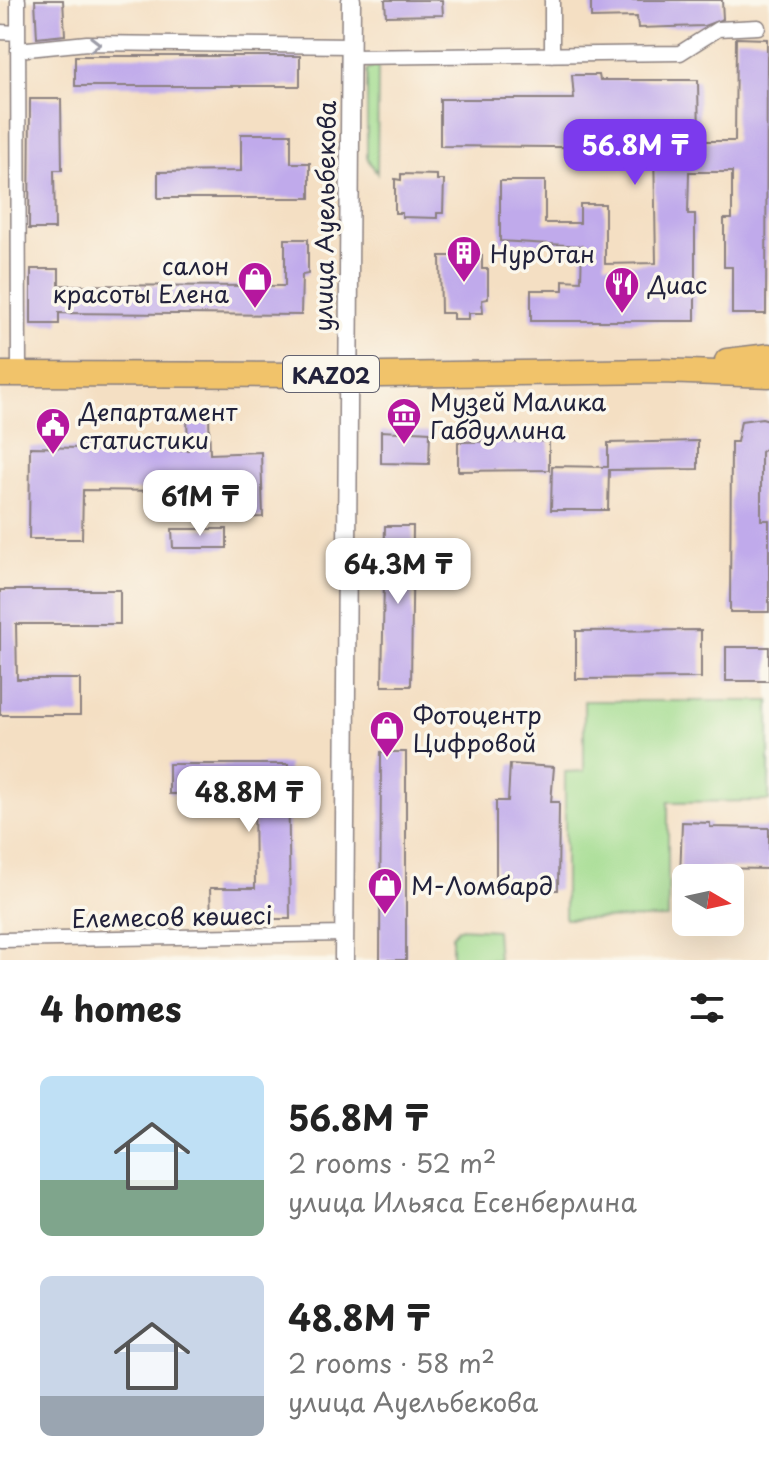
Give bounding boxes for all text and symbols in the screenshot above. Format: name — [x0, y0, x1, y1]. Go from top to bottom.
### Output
one-way arrow — [89, 35, 102, 53]
street label: улица Ауельбекова — [304, 100, 344, 332]
pin: 56.8M ₸ — [561, 119, 709, 187]
text: 56.8M ₸ — [582, 125, 688, 164]
building icon: НурОтан — [445, 234, 483, 284]
place label: НурОтан — [490, 235, 595, 271]
place label: салон красоты Елена — [53, 247, 229, 311]
shop icon: салон красоты Елена — [236, 260, 274, 310]
restaurant icon: Диас — [603, 265, 641, 315]
place label: Диас — [647, 266, 707, 302]
road number: KАZ02 — [283, 356, 379, 392]
place label: Музей Малика Габдуллина — [430, 383, 606, 447]
place label: Департамент статистики — [78, 393, 238, 457]
museum icon: Музей Малика Габдуллина — [385, 396, 423, 446]
public building icon: Департамент статистики — [34, 406, 72, 456]
pin: 61M ₸ — [144, 470, 256, 538]
text: 61M ₸ — [161, 476, 239, 515]
pin: 64.3M ₸ — [324, 538, 472, 606]
text: 64.3M ₸ — [344, 544, 452, 583]
place label: Фотоцентр Цифровой — [413, 696, 542, 760]
shop icon: Фотоцентр Цифровой — [368, 709, 406, 759]
pin: 48.8M ₸ — [175, 766, 323, 834]
text: 48.8M ₸ — [195, 772, 303, 811]
north arrow — [672, 864, 744, 936]
map controls — [672, 864, 744, 936]
shop icon: М-Ломбард — [366, 866, 404, 916]
place label: М-Ломбард — [411, 867, 553, 903]
street label: Елемесов көшесі — [71, 896, 273, 936]
text: 4 homes — [40, 982, 182, 1034]
icon: filters — [685, 986, 729, 1030]
text: 56.8M ₸ — [288, 1091, 428, 1143]
icon: home — [104, 1108, 200, 1204]
text: 2 rooms · 52 m² — [288, 1143, 496, 1182]
text: улица Ильяса Есенберлина — [288, 1182, 637, 1221]
text: 48.8M ₸ — [288, 1291, 430, 1343]
icon: home — [104, 1308, 200, 1404]
text: 2 rooms · 58 m² — [288, 1343, 495, 1382]
text: улица Ауельбекова — [288, 1382, 538, 1421]

